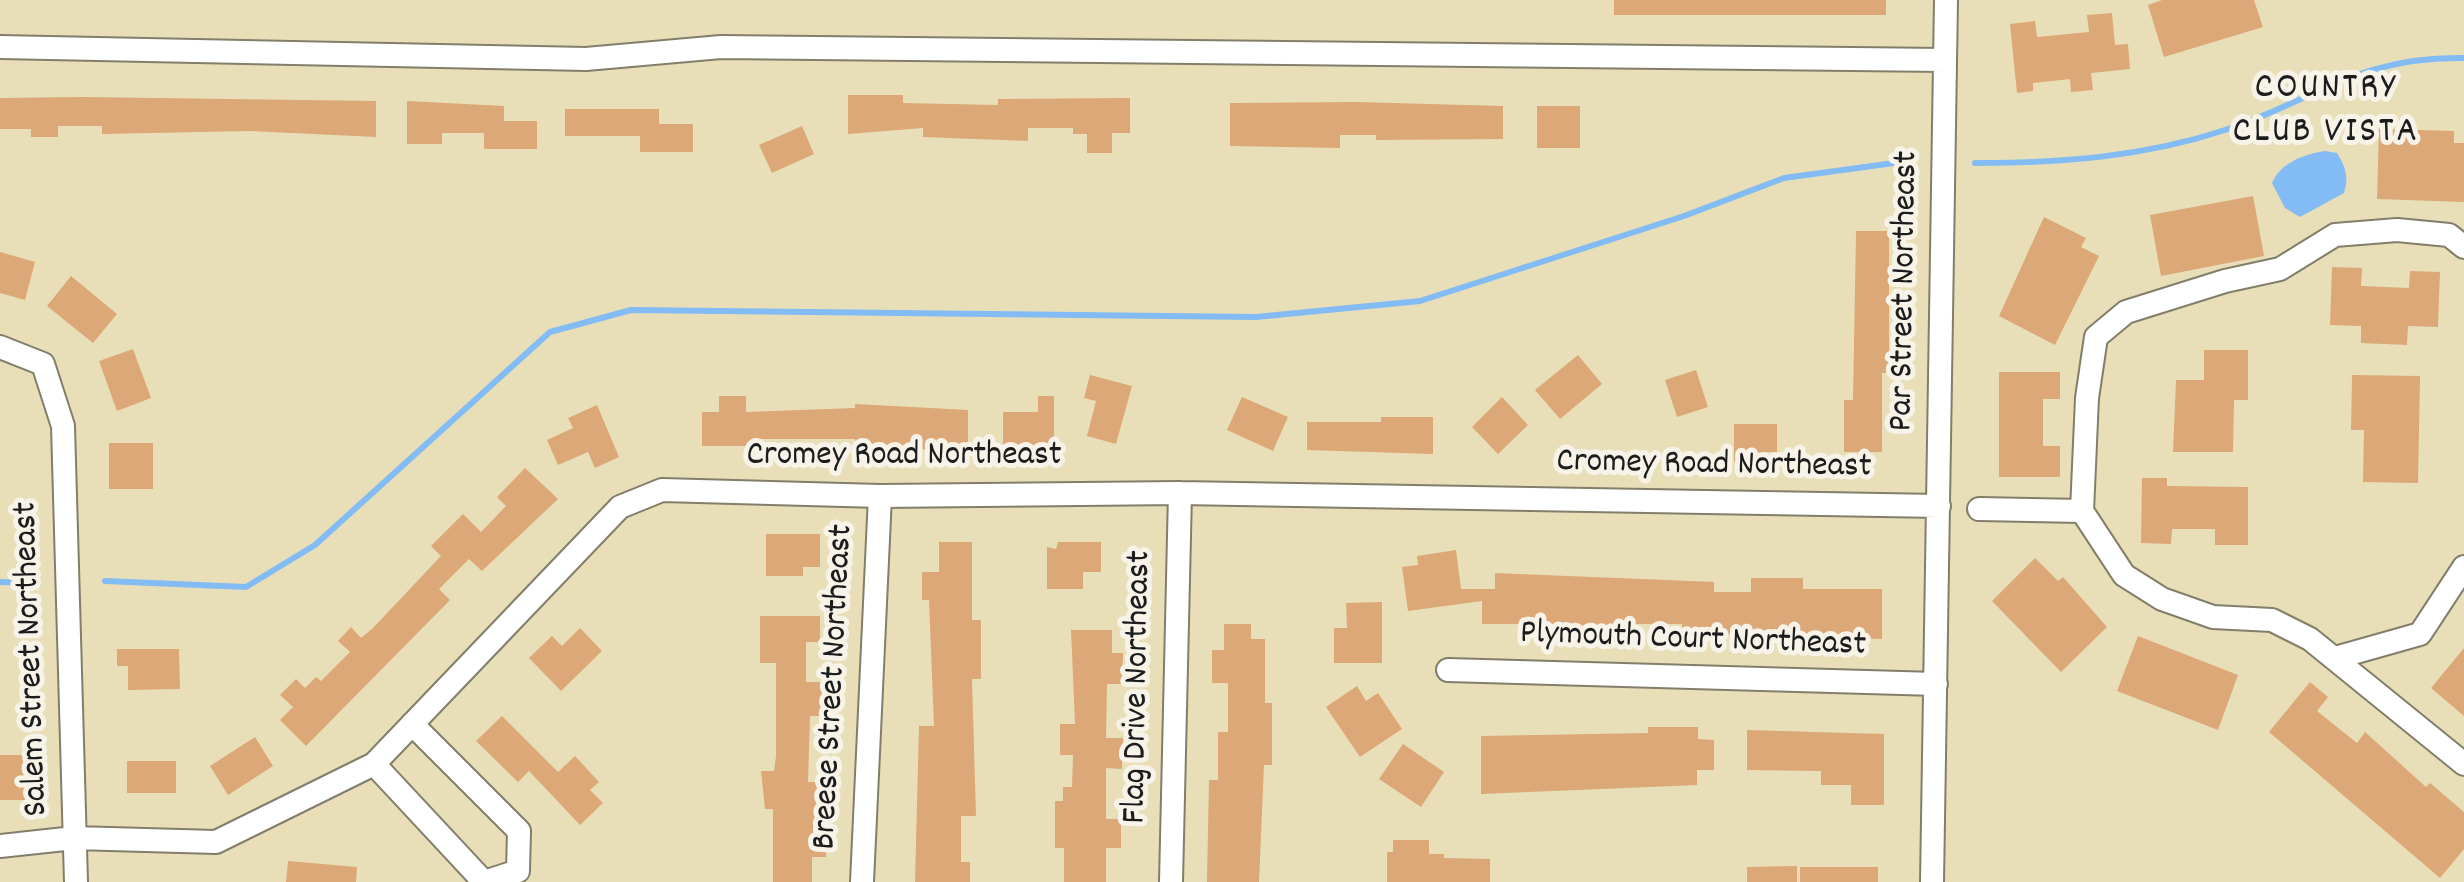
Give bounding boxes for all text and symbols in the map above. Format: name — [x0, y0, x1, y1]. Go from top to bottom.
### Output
district label: COUNTRY CLUB VISTA — [2232, 68, 2420, 157]
street label: Par Street Northeast — [1884, 150, 1930, 432]
street label: Cromey Road Northeast — [746, 437, 1062, 479]
street label: Cromey Road Northeast — [1556, 443, 1872, 491]
street label: Salem Street Northeast — [8, 501, 60, 817]
street label: Breese Street Northeast — [807, 523, 865, 851]
street label: Flag Drive Northeast — [1117, 550, 1163, 824]
street label: Plymouth Court Northeast — [1519, 615, 1867, 669]

